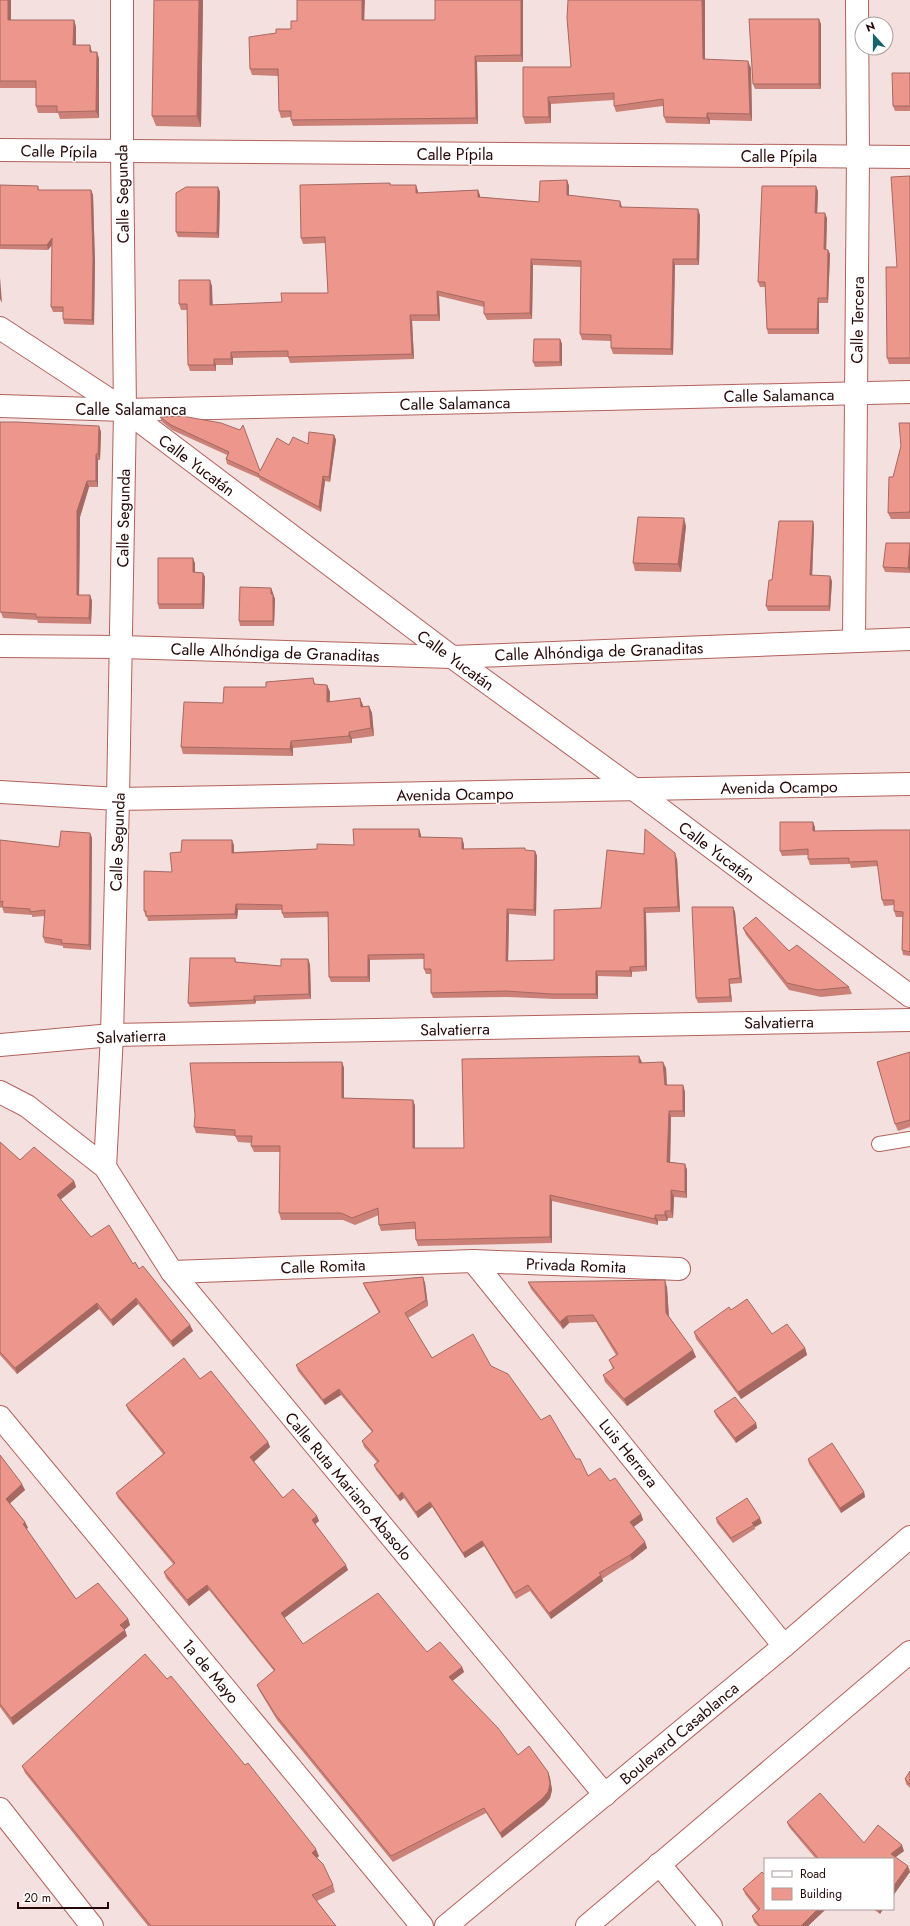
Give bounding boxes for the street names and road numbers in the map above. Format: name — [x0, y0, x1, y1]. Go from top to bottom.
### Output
street label: Calle Pípila — [20, 139, 98, 164]
street label: Calle Pípila — [417, 143, 493, 166]
street label: Calle Segunda — [110, 144, 135, 244]
street label: Calle Pípila — [741, 145, 817, 168]
street label: Calle Tercera — [845, 276, 870, 364]
street label: Calle Salamanca — [723, 383, 835, 408]
street label: Calle Salamanca — [399, 391, 511, 416]
street label: Calle Salamanca — [76, 398, 186, 421]
street label: Calle Yucatán — [154, 429, 240, 502]
street label: Calle Segunda — [111, 468, 136, 568]
street label: Calle Yucatán — [412, 625, 499, 696]
street label: Calle Alhóndiga de Granaditas — [494, 636, 704, 667]
street label: Calle Alhóndiga de Granaditas — [170, 637, 380, 668]
street label: Avenida Ocampo — [720, 775, 838, 800]
street label: Avenida Ocampo — [396, 782, 514, 807]
street label: Calle Segunda — [104, 792, 131, 892]
street label: Calle Yucatán — [674, 816, 760, 889]
street label: Salvatierra — [744, 1010, 814, 1035]
street label: Salvatierra — [420, 1017, 490, 1042]
street label: Salvatierra — [96, 1024, 166, 1049]
street label: Privada Romita — [525, 1252, 627, 1279]
street label: Calle Romita — [280, 1254, 366, 1279]
street label: Calle Ruta Mariano Abasolo — [279, 1407, 418, 1566]
street label: Luis Herrera — [594, 1414, 664, 1493]
street label: 1a de Mayo — [177, 1634, 245, 1709]
street label: Boulevard Casablanca — [615, 1677, 744, 1790]

